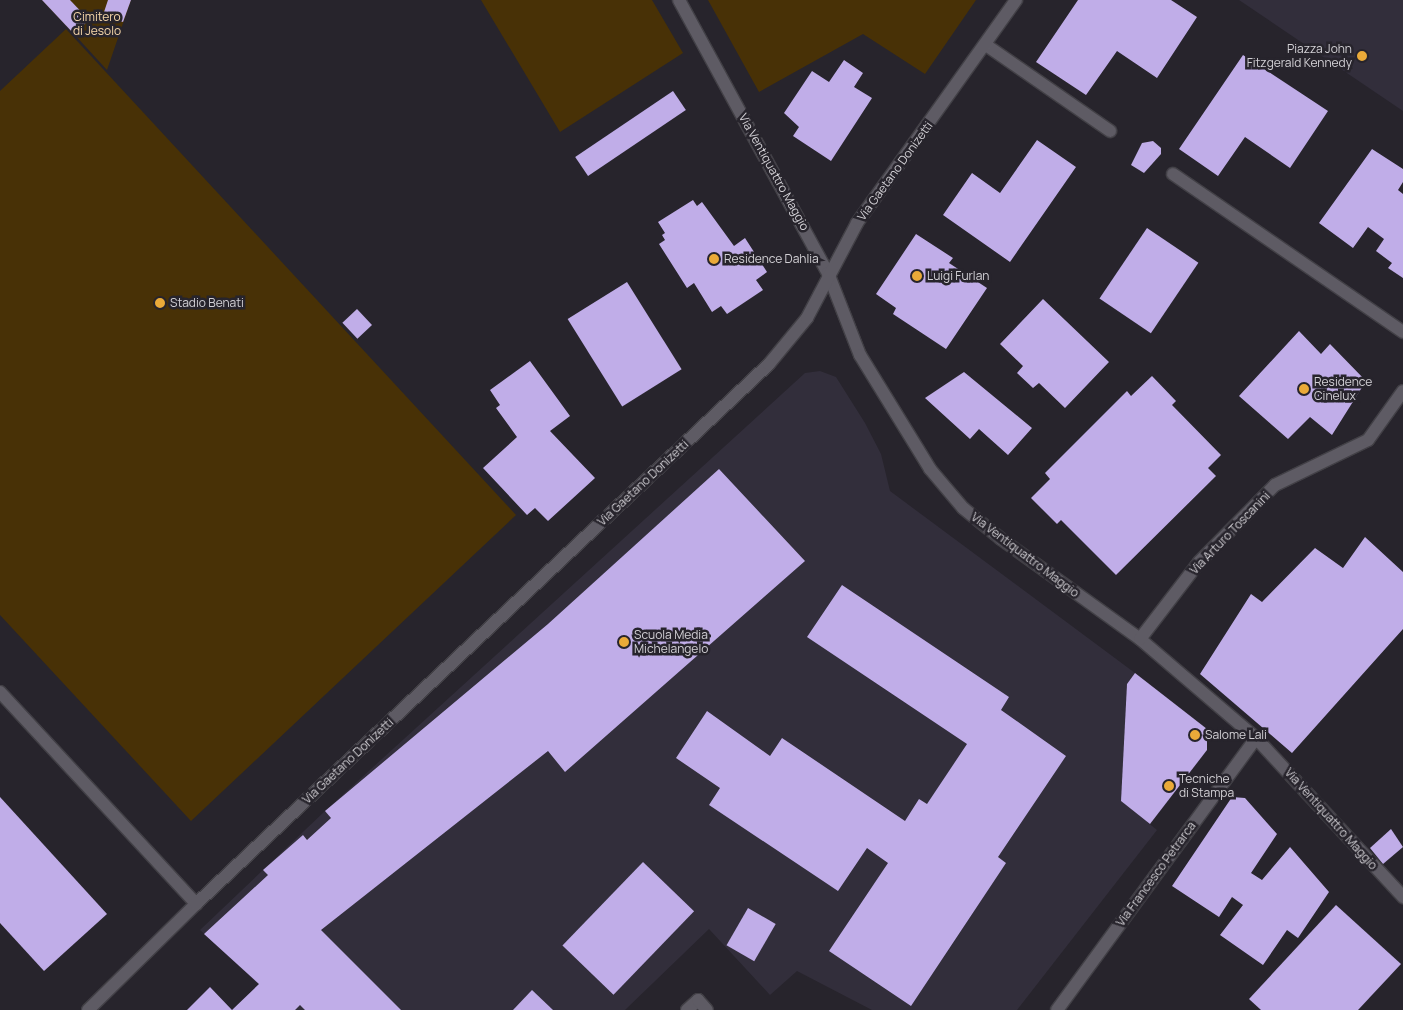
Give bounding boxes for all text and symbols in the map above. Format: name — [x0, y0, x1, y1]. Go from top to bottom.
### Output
park label: Cimitero di Jesolo — [73, 10, 121, 38]
place label: Piazza John Fitzgerald Kennedy — [1247, 42, 1352, 70]
marker: Piazza John Fitzgerald Kennedy — [1356, 50, 1368, 62]
street label: Via Ventiquattro Maggio — [736, 111, 812, 233]
street label: Via Gaetano Donizetti — [854, 119, 936, 223]
place label: Residence Dahlia — [724, 252, 819, 266]
marker: Residence Dahlia — [708, 253, 720, 265]
place label: Luigi Furlan — [927, 269, 989, 283]
marker: Luigi Furlan — [911, 270, 923, 282]
place label: Stadio Benati — [170, 296, 244, 310]
marker: Stadio Benati — [154, 297, 166, 309]
place label: Residence Cinelux — [1314, 375, 1372, 403]
marker: Residence Cinelux — [1298, 383, 1310, 395]
street label: Via Gaetano Donizetti — [595, 437, 691, 529]
street label: Via Arturo Toscanini — [1187, 489, 1273, 577]
street label: Via Ventiquattro Maggio — [968, 510, 1082, 600]
place label: Scuola Media Michelangelo — [634, 628, 708, 656]
marker: Scuola Media Michelangelo — [618, 636, 630, 648]
street label: Via Gaetano Donizetti — [300, 715, 396, 807]
place label: Salome Lali — [1205, 728, 1267, 742]
marker: Salome Lali — [1189, 729, 1201, 741]
street label: Via Ventiquattro Maggio — [1282, 765, 1380, 873]
place label: Tecniche di Stampa — [1179, 772, 1234, 800]
marker: Tecniche di Stampa — [1163, 780, 1175, 792]
street label: Via Francesco Petrarca — [1113, 819, 1199, 929]

